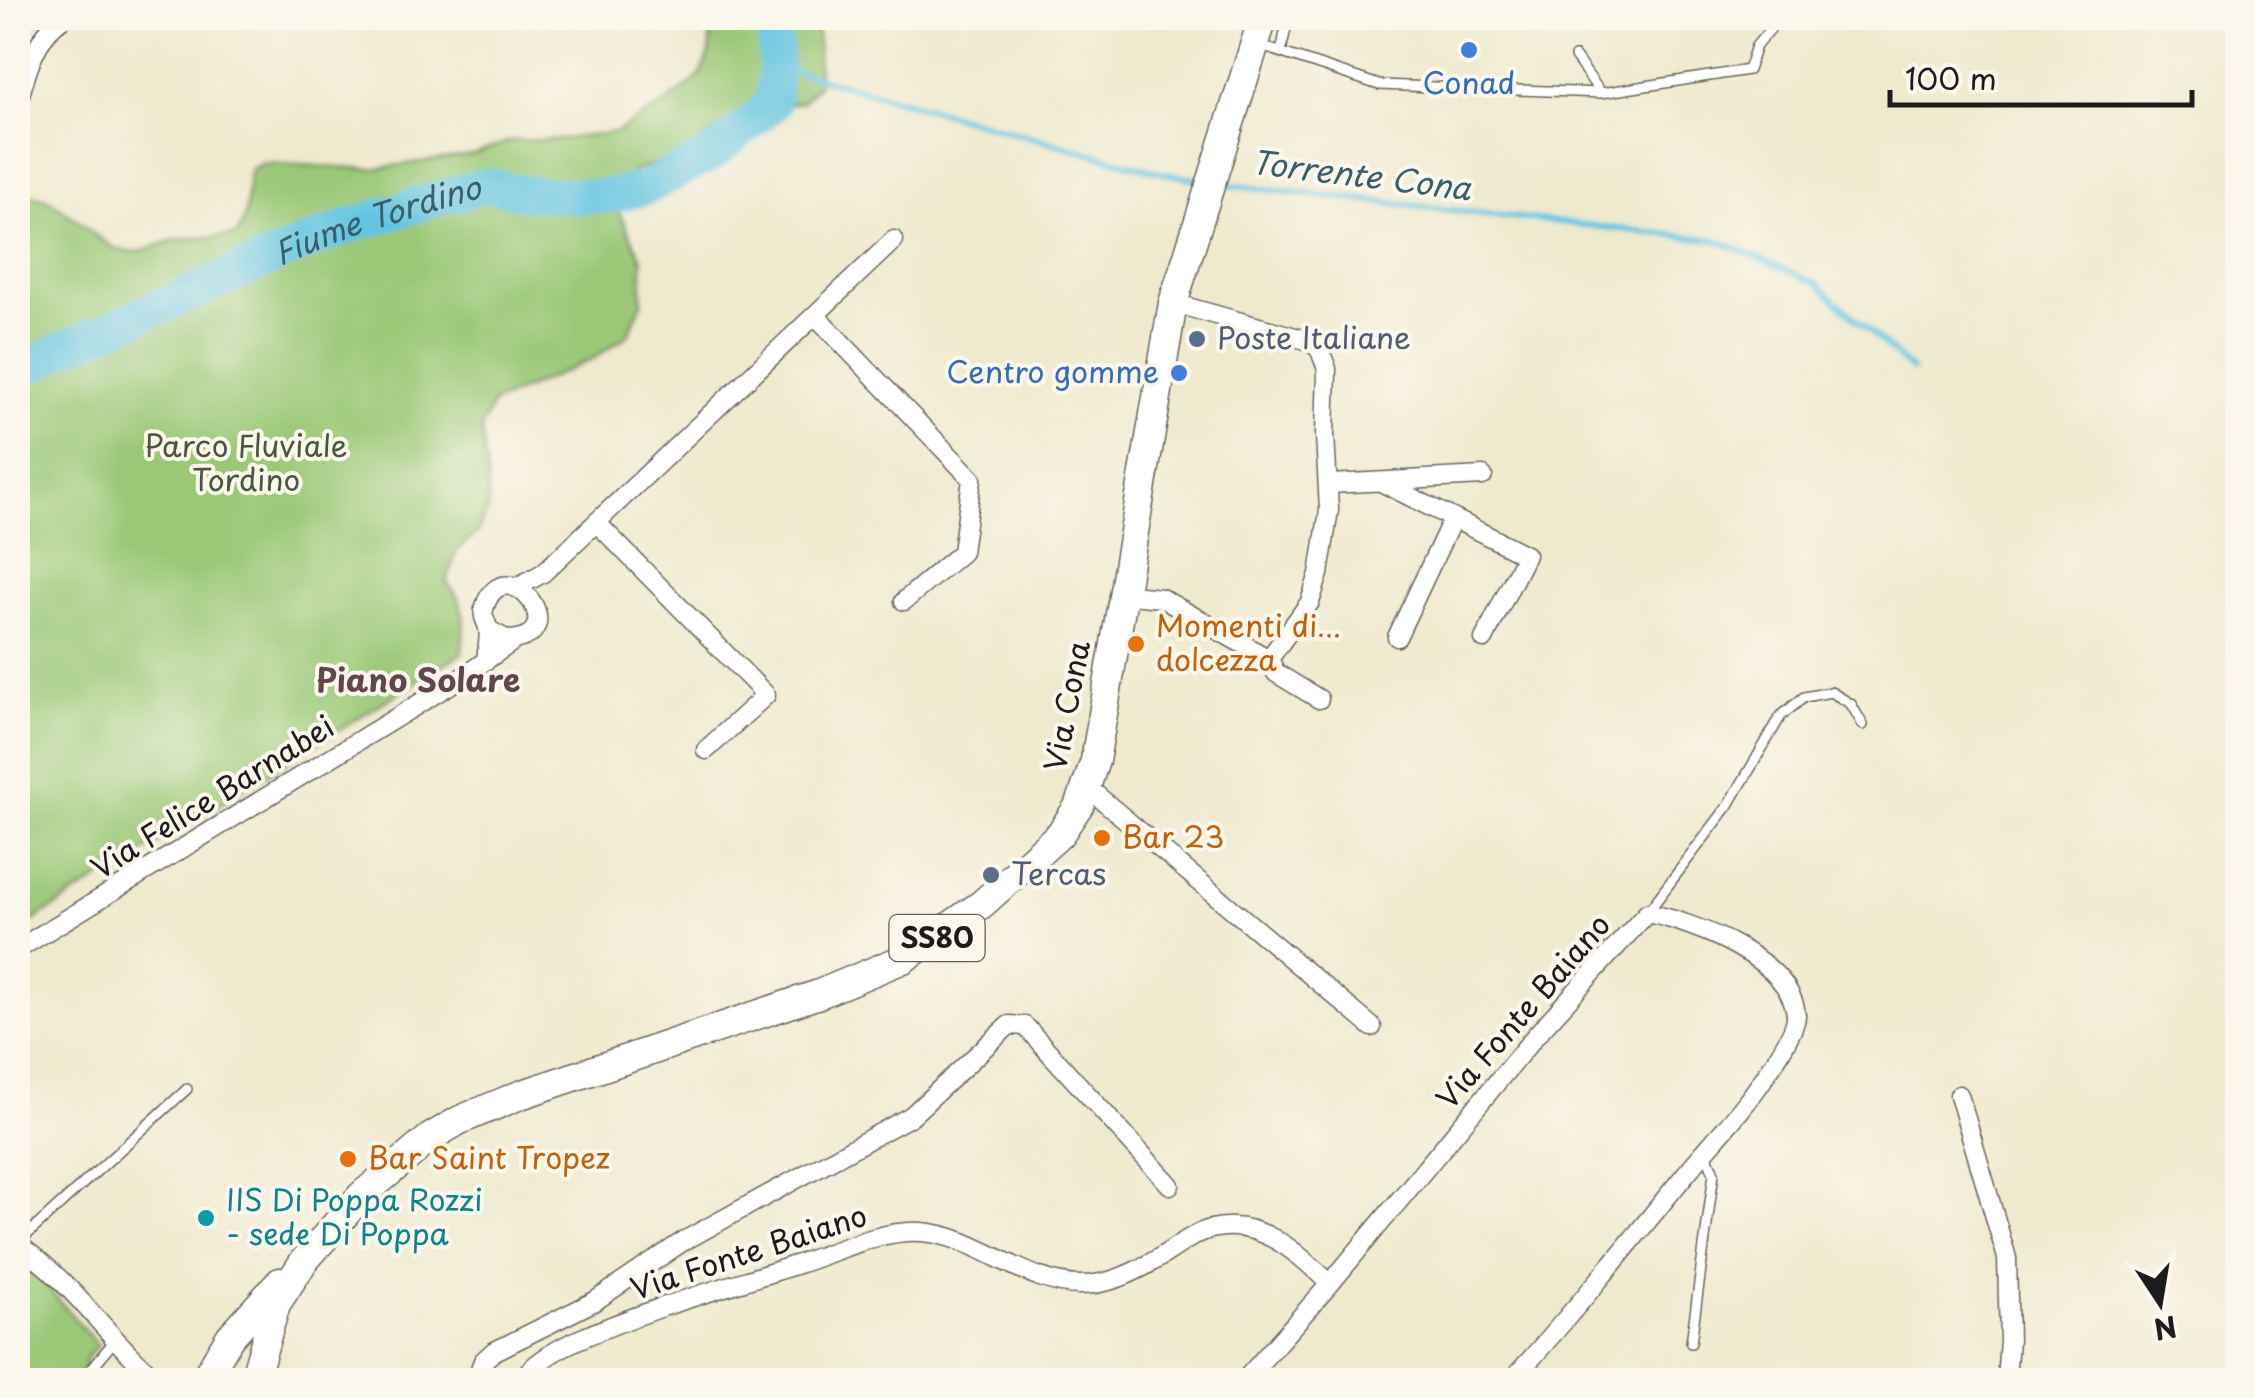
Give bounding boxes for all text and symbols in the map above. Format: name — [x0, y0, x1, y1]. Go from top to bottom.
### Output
marker: Conad — [1458, 39, 1480, 61]
scale bar — [1890, 45, 2192, 107]
text: 100 m — [1905, 55, 1997, 100]
place label: Conad — [1423, 59, 1515, 104]
water label: Torrente Cona — [1249, 137, 1475, 211]
water label: Fiume Tordino — [265, 162, 487, 276]
place label: Poste Italiane — [1217, 314, 1411, 359]
marker: Poste Italiane — [1186, 328, 1208, 350]
place label: Centro gomme — [946, 348, 1159, 393]
marker: Centro gomme — [1168, 362, 1190, 384]
park label: Parco Fluviale Tordino — [144, 422, 348, 501]
place label: Momenti di... dolcezza — [1156, 602, 1341, 681]
marker: Momenti di... dolcezza — [1125, 633, 1147, 655]
street label: Via Cona — [1031, 636, 1100, 775]
district label: Piano Solare — [316, 655, 520, 703]
street label: Via Felice Barnabei — [81, 703, 342, 889]
place label: Bar 23 — [1122, 813, 1224, 858]
marker: Bar 23 — [1091, 827, 1113, 849]
place label: Tercas — [1011, 850, 1106, 895]
marker: Tercas — [980, 864, 1002, 886]
street label: Via Fonte Baiano — [1424, 903, 1620, 1118]
road number: SS80 — [890, 915, 984, 961]
place label: Bar Saint Tropez — [368, 1134, 610, 1179]
marker: Bar Saint Tropez — [337, 1148, 359, 1170]
place label: IIS Di Poppa Rozzi - sede Di Poppa — [226, 1176, 483, 1255]
street label: Via Fonte Baiano — [624, 1191, 872, 1310]
marker: IIS Di Poppa Rozzi - sede Di Poppa — [195, 1207, 217, 1229]
north arrow — [2110, 1253, 2210, 1353]
text: N — [2150, 1306, 2181, 1352]

